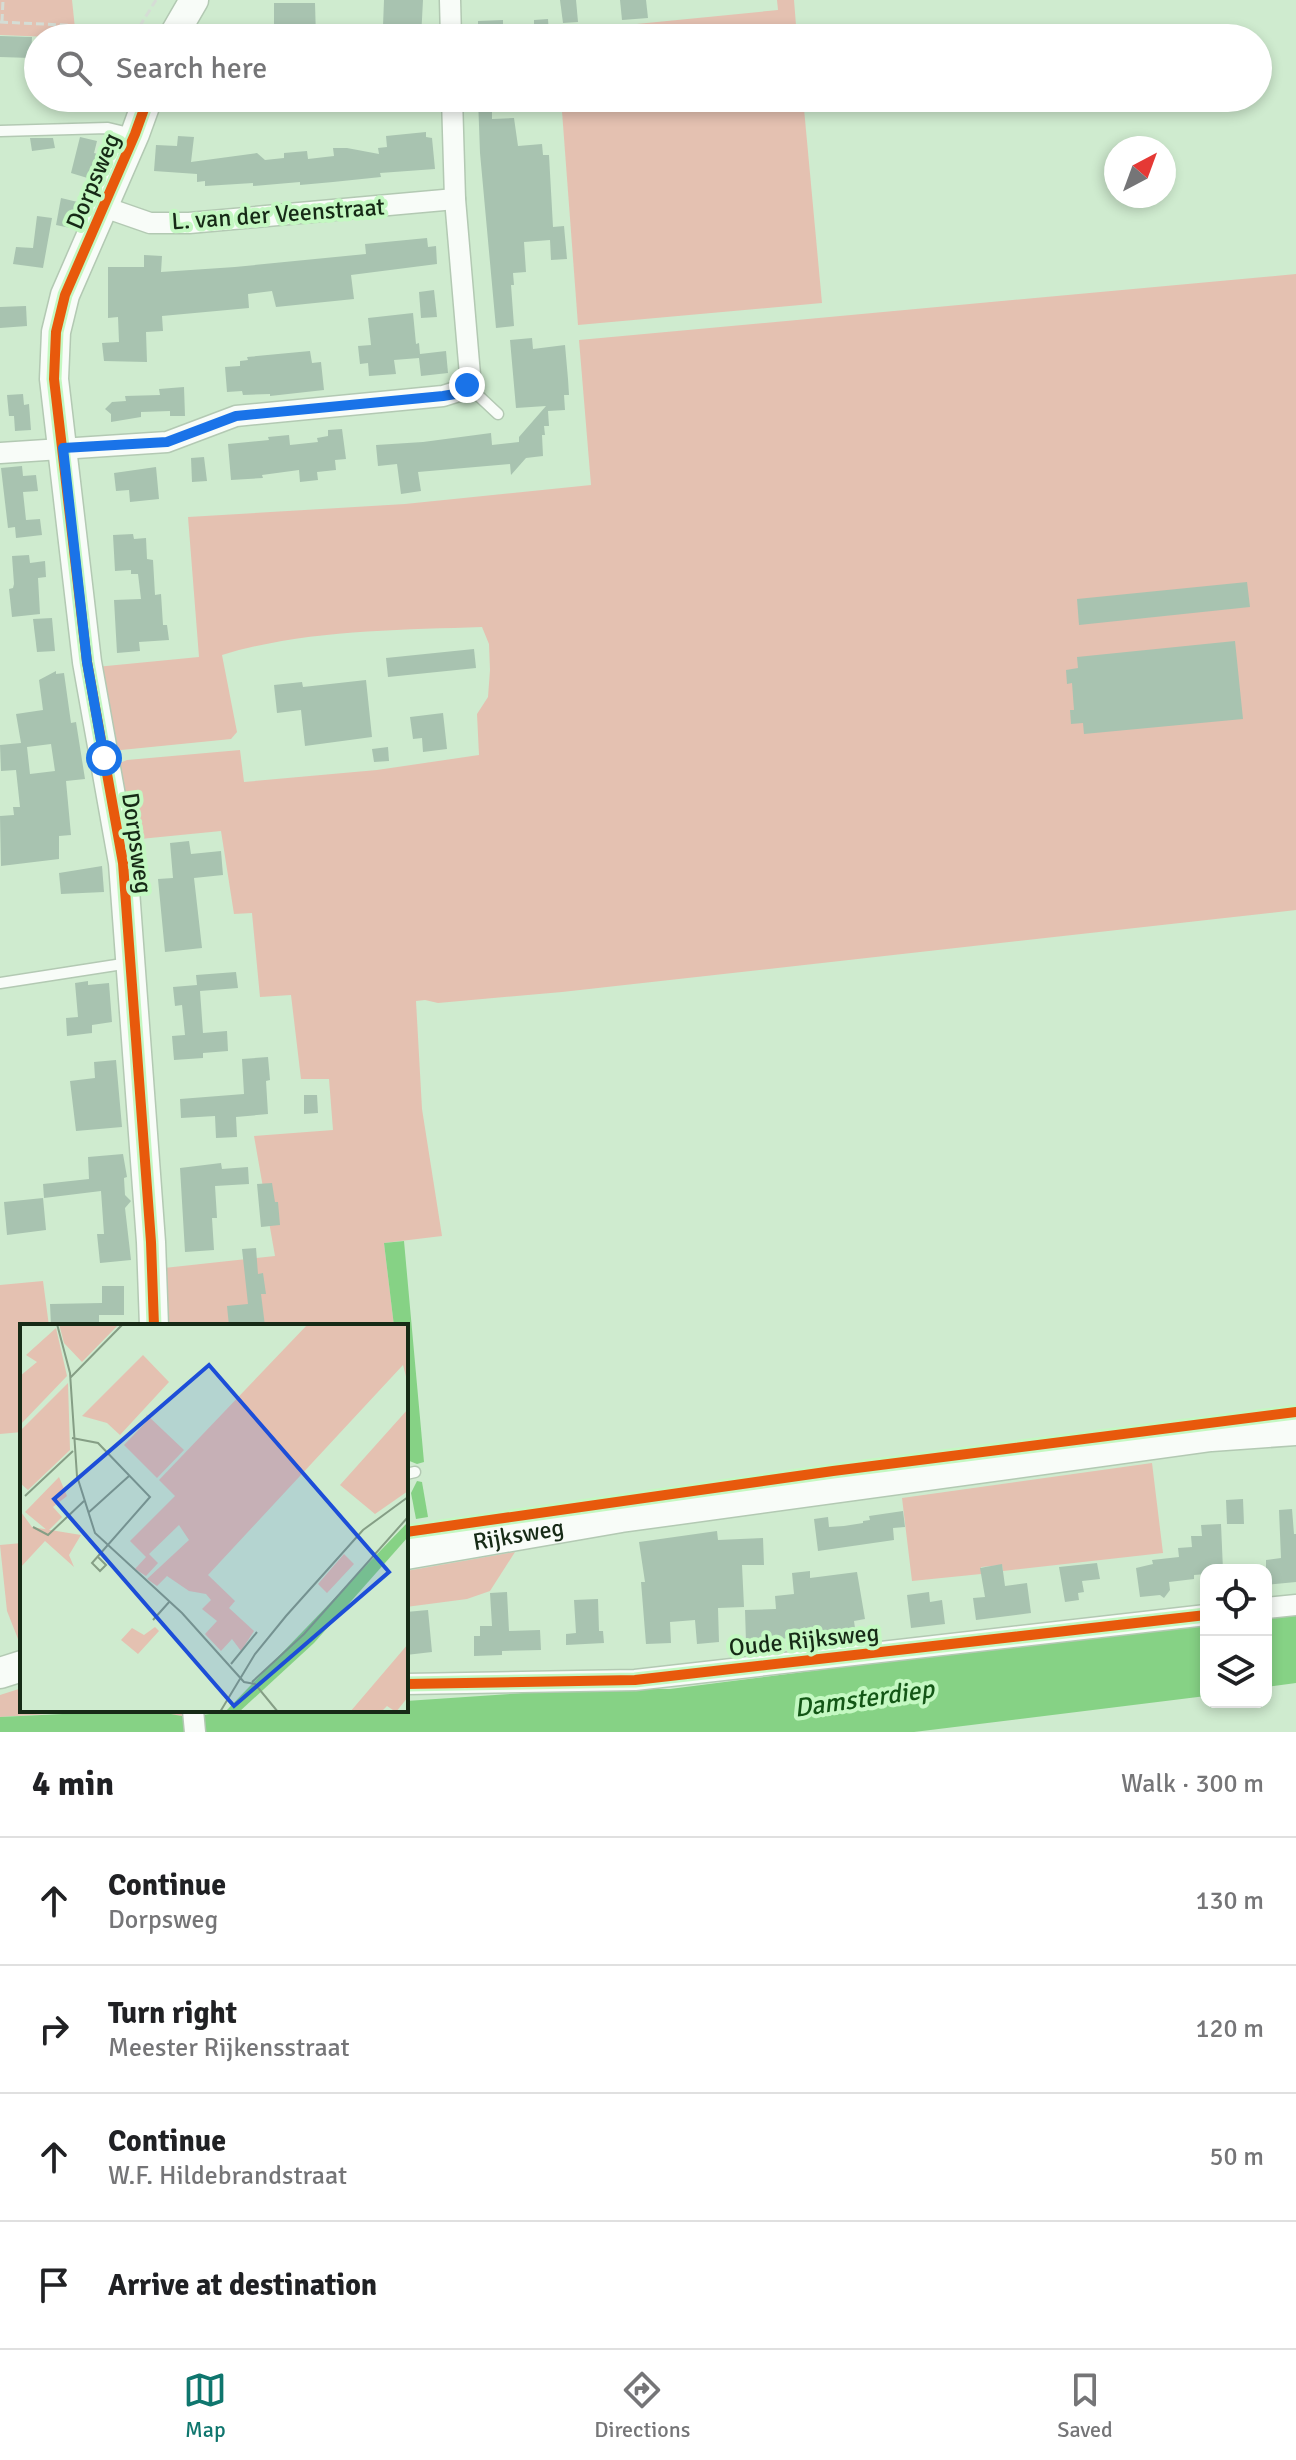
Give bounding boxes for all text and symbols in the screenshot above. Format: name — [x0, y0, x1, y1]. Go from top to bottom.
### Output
search box — [24, 24, 1272, 112]
icon: search — [52, 46, 96, 90]
text: Search here — [116, 50, 267, 87]
street label: Dorpsweg — [59, 128, 127, 234]
north arrow — [1104, 136, 1176, 208]
street label: L. van der Veenstraat — [170, 192, 386, 236]
route end — [449, 367, 485, 403]
route start — [86, 740, 122, 776]
street label: Dorpsweg — [115, 791, 159, 895]
inset map — [20, 1324, 408, 1712]
street label: Rijksweg — [471, 1512, 566, 1557]
map controls — [1200, 1564, 1272, 1708]
button: locate — [1200, 1564, 1272, 1636]
street label: Oude Rijksweg — [727, 1617, 881, 1663]
button: layers — [1200, 1636, 1272, 1708]
water label: Damsterdiep — [792, 1673, 937, 1725]
text: 4 min — [32, 1763, 114, 1805]
text: Walk · 300 m — [1121, 1768, 1264, 1800]
text: Continue — [108, 1867, 226, 1904]
icon: ahead — [32, 1879, 76, 1923]
text: 130 m — [1195, 1885, 1264, 1917]
text: Dorpsweg — [108, 1904, 218, 1936]
text: Turn right — [108, 1995, 237, 2032]
icon: right — [32, 2007, 76, 2051]
text: 120 m — [1195, 2013, 1264, 2045]
text: Meester Rijkensstraat — [108, 2032, 350, 2064]
text: Continue — [108, 2123, 226, 2160]
icon: ahead — [32, 2135, 76, 2179]
text: 50 m — [1209, 2141, 1264, 2173]
text: W.F. Hildebrandstraat — [108, 2160, 347, 2192]
icon: arrive — [32, 2263, 76, 2307]
text: Arrive at destination — [108, 2267, 377, 2304]
tab: Map — [183, 2368, 227, 2443]
tab: Directions — [594, 2368, 690, 2443]
tab: Saved — [1057, 2368, 1113, 2443]

